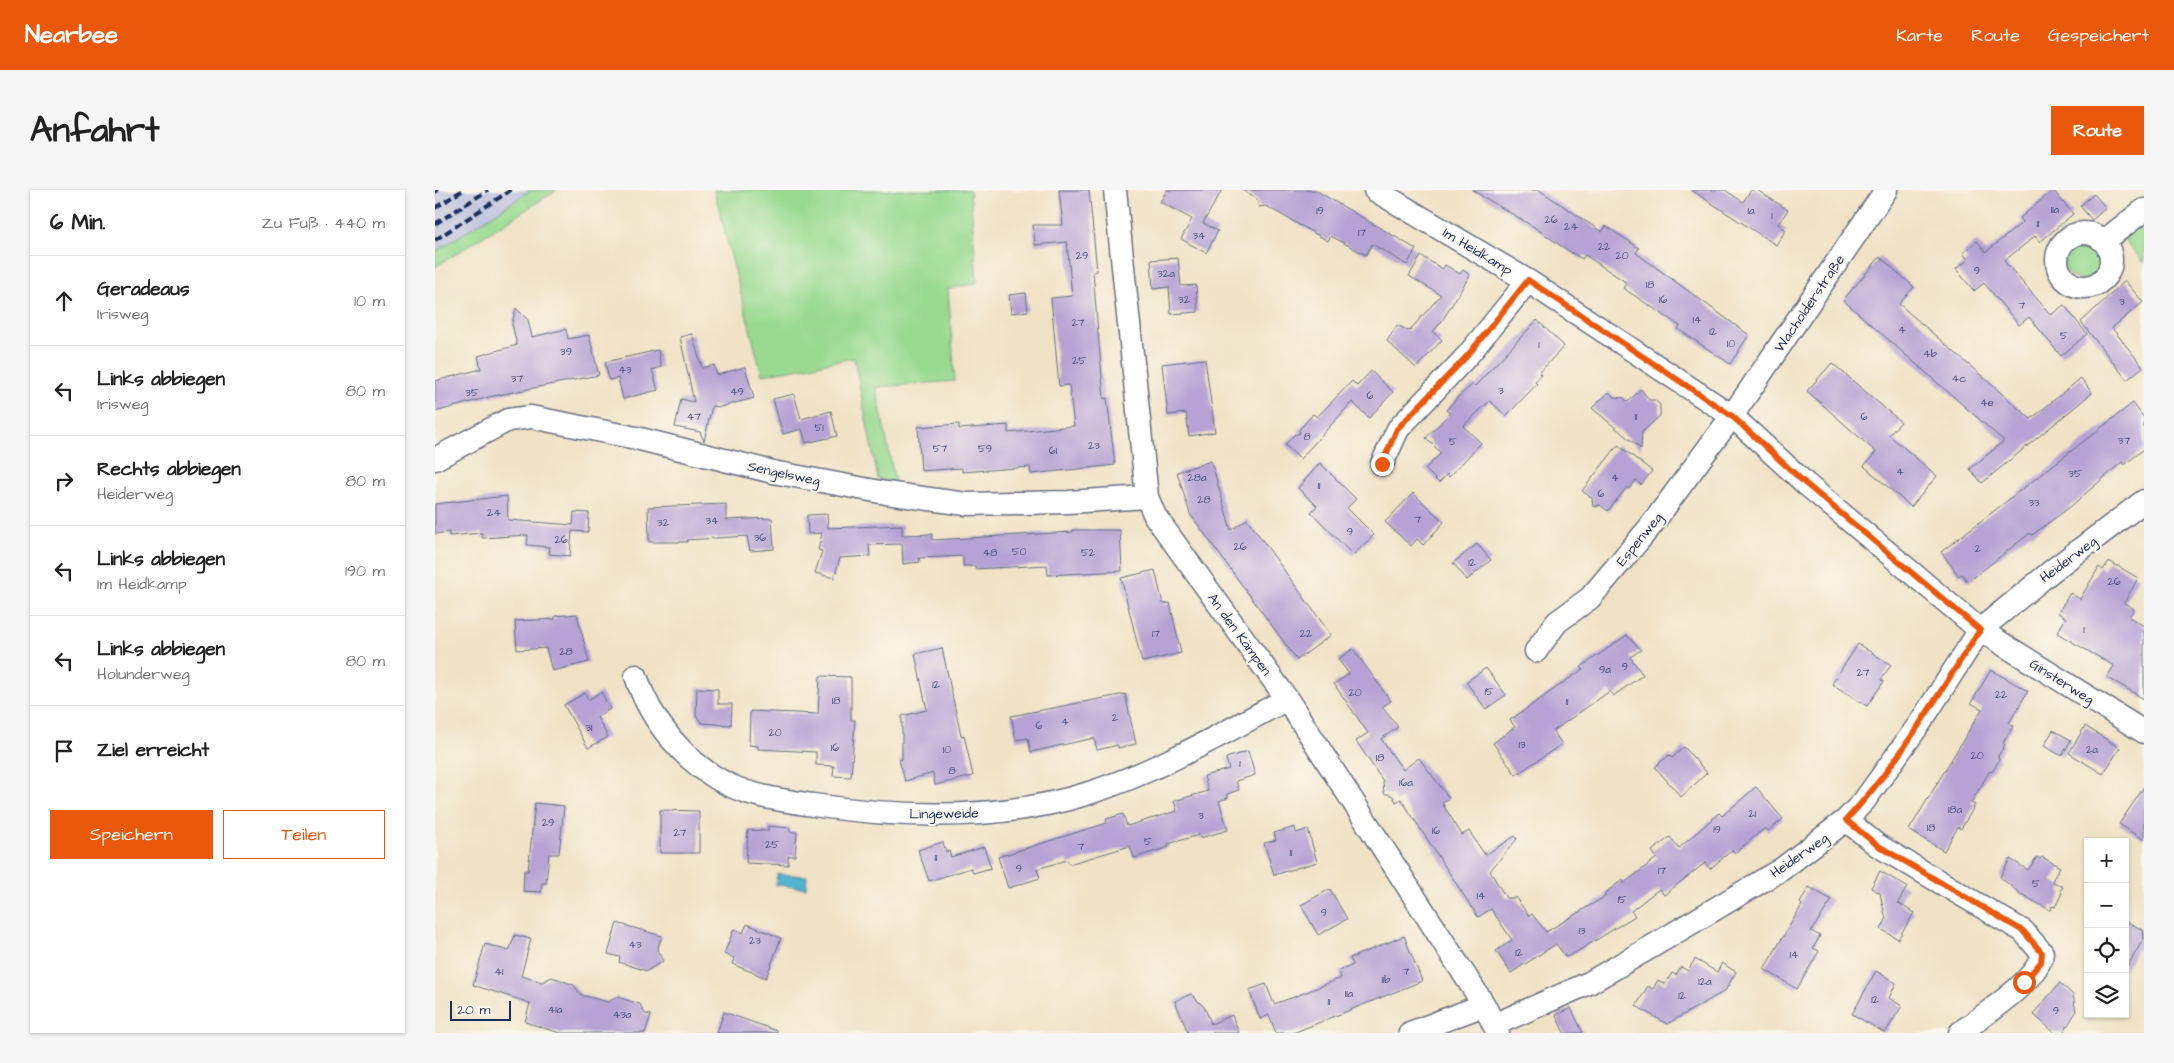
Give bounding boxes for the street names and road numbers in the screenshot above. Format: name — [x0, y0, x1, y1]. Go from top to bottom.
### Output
street label: Im Heidkamp — [1439, 223, 1516, 281]
street label: Wacholderstraße — [1770, 250, 1850, 356]
street label: Sengelsweg — [746, 457, 822, 491]
street label: Espenweg — [1612, 509, 1668, 571]
street label: Heiderweg — [2036, 532, 2101, 588]
street label: An den Kämpen — [1202, 589, 1276, 680]
street label: Ginsterweg — [2025, 654, 2098, 710]
street label: Lingeweide — [909, 803, 979, 825]
street label: Heiderweg — [1766, 828, 1833, 883]

